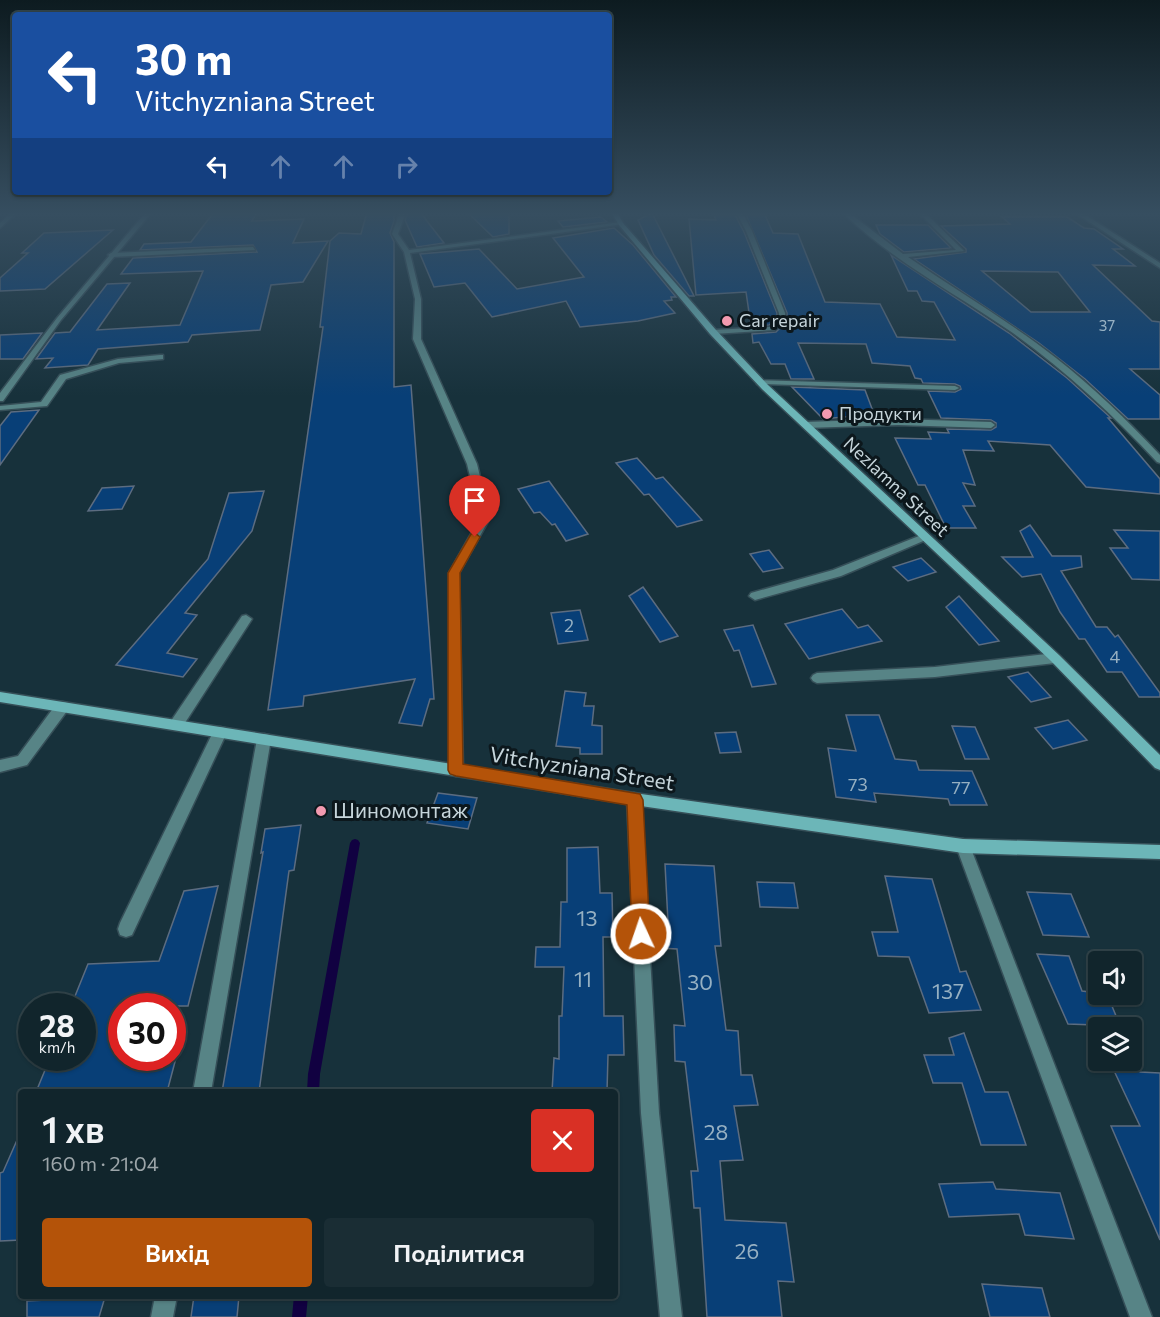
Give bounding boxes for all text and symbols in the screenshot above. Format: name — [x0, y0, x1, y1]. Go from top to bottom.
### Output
text: 30 m — [135, 32, 232, 84]
icon: left — [36, 36, 114, 114]
text: Vitchyzniana Street — [135, 84, 375, 117]
icon: left — [201, 150, 234, 183]
icon: ahead — [264, 150, 297, 183]
icon: ahead — [327, 150, 360, 183]
icon: right — [390, 150, 423, 183]
place label: Car repair — [739, 309, 820, 331]
marker: Car repair — [720, 314, 734, 328]
house number: 37 — [1099, 316, 1115, 334]
place label: Продукти — [839, 402, 922, 424]
marker: Продукти — [820, 407, 834, 421]
street label: Nezlamna Street — [840, 432, 954, 541]
pin — [449, 475, 500, 537]
icon: arrive — [458, 484, 491, 517]
house number: 2 — [564, 614, 574, 636]
house number: 4 — [1110, 645, 1121, 667]
street label: Vitchyzniana Street — [488, 741, 676, 794]
house number: 73 — [848, 773, 868, 795]
house number: 77 — [951, 776, 971, 798]
place label: Шиномонтаж — [333, 797, 469, 822]
marker: Шиномонтаж — [314, 804, 328, 818]
position arrow — [609, 902, 673, 966]
house number: 13 — [577, 905, 597, 930]
map controls — [1088, 951, 1142, 1071]
button: sound — [1088, 951, 1142, 1005]
house number: 11 — [574, 966, 592, 991]
house number: 30 — [687, 969, 713, 994]
house number: 137 — [932, 978, 964, 1003]
speed limit sign: 30 — [108, 993, 186, 1071]
text: 28 — [39, 1006, 75, 1043]
button: layers — [1088, 1017, 1142, 1071]
text: km/h — [39, 1038, 75, 1056]
text: 1 хв — [42, 1106, 104, 1150]
button: close — [531, 1109, 594, 1172]
house number: 28 — [704, 1119, 728, 1144]
text: 160 m · 21:04 — [42, 1151, 159, 1175]
button: Вихід — [42, 1218, 312, 1287]
button: Поділитися — [324, 1218, 594, 1287]
house number: 26 — [735, 1238, 759, 1263]

